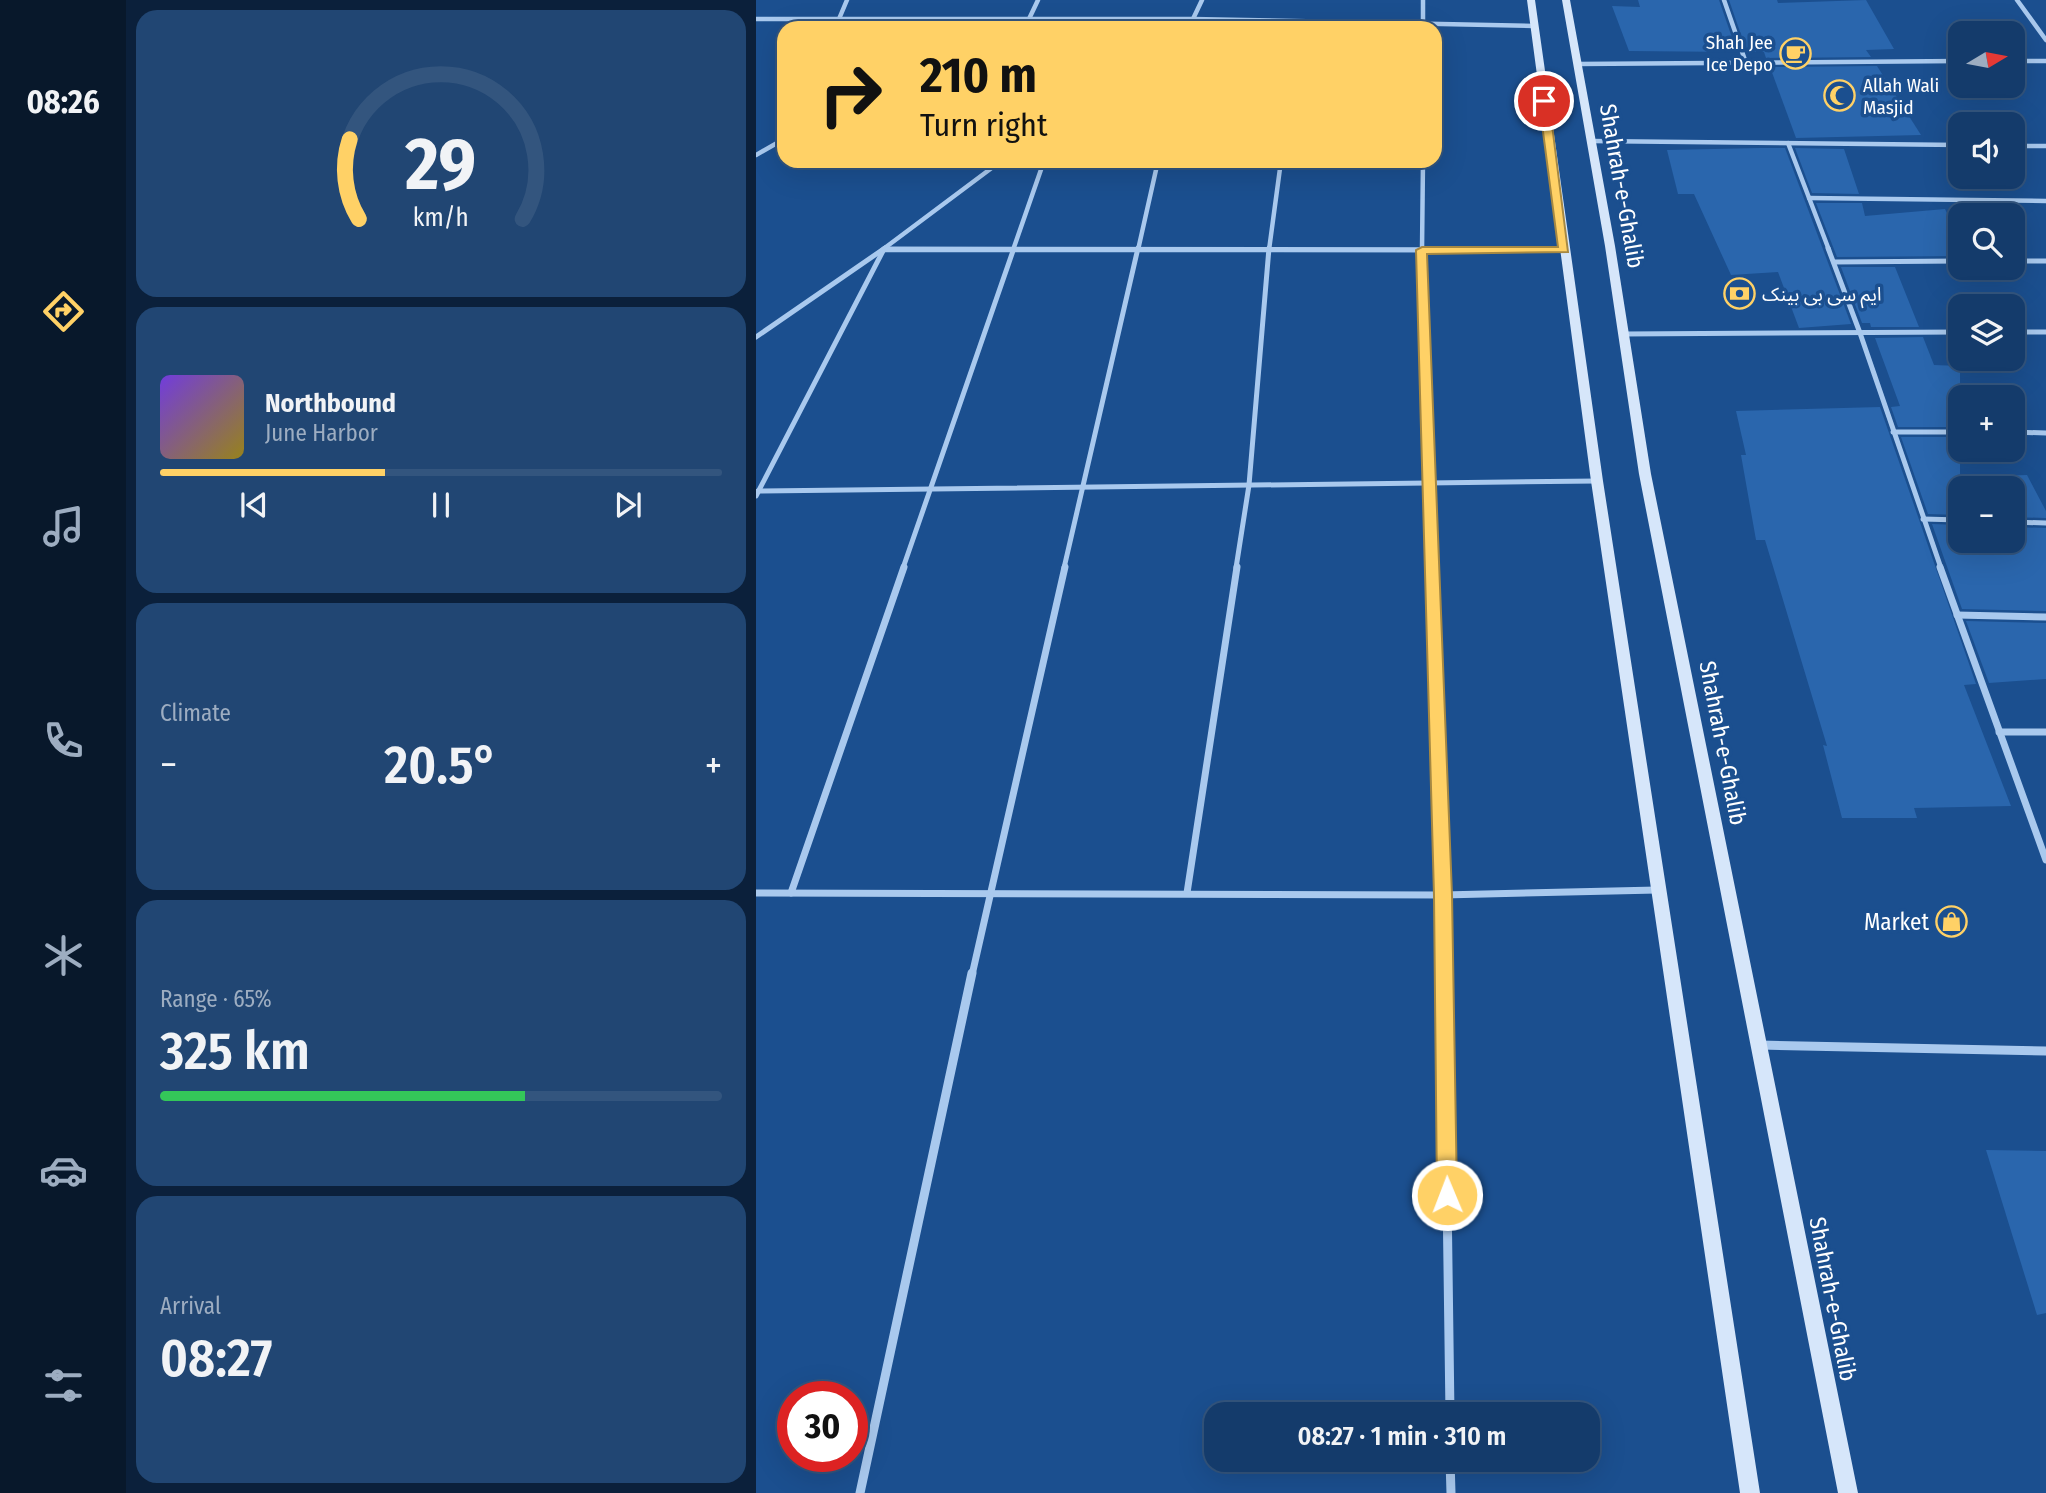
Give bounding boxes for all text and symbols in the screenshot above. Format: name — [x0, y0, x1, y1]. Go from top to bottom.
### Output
north arrow — [1948, 21, 2025, 98]
map controls — [1948, 21, 2025, 553]
place label: Shah Jee Ice Depo — [1706, 31, 1773, 76]
cafe icon: Shah Jee Ice Depo — [1779, 36, 1813, 70]
text: 210 m — [920, 46, 1037, 105]
icon: right — [805, 49, 896, 140]
pin — [1514, 71, 1574, 131]
place label: Allah Wali Masjid — [1863, 74, 1939, 119]
mosque icon: Allah Wali Masjid — [1823, 79, 1857, 113]
icon: arrive — [1525, 82, 1563, 120]
text: 08:26 — [26, 83, 100, 121]
street label: Shahrah-e-Ghalib — [1594, 102, 1650, 270]
text: Turn right — [920, 106, 1047, 144]
button: sound — [1948, 112, 2025, 189]
text: 29 — [405, 122, 476, 209]
text: km/h — [413, 203, 469, 233]
button: search — [1948, 203, 2025, 280]
bank icon: ایم سی بی بینک — [1722, 277, 1756, 311]
place label: ایم سی بی بینک — [1762, 283, 1882, 309]
icon: directions — [39, 287, 88, 336]
button: layers — [1948, 294, 2025, 371]
button: + — [1948, 385, 2025, 462]
text: Northbound — [265, 388, 396, 419]
text: June Harbor — [265, 419, 378, 447]
button: − — [1948, 476, 2025, 553]
icon: previous — [235, 486, 273, 524]
icon: pause — [422, 486, 460, 524]
icon: next — [609, 486, 647, 524]
icon: music — [39, 502, 88, 551]
street label: Shahrah-e-Ghalib — [1693, 659, 1753, 827]
text: Climate — [160, 699, 231, 727]
icon: phone — [39, 716, 88, 765]
text: 20.5° — [384, 734, 498, 797]
text: − — [160, 742, 177, 788]
text: + — [705, 742, 722, 788]
shop icon: Market — [1935, 905, 1969, 939]
place label: Market — [1864, 908, 1929, 936]
icon: climate — [39, 931, 88, 980]
text: Range · 65% — [160, 985, 272, 1013]
text: 325 km — [160, 1020, 310, 1083]
icon: car — [39, 1146, 88, 1195]
position arrow — [1410, 1158, 1484, 1232]
street label: Shahrah-e-Ghalib — [1803, 1215, 1863, 1383]
text: Arrival — [160, 1292, 221, 1320]
text: 08:27 — [160, 1327, 272, 1390]
icon: filters — [39, 1361, 88, 1410]
speed limit sign: 30 — [777, 1381, 868, 1472]
text: 08:27 · 1 min · 310 m — [1298, 1421, 1506, 1452]

